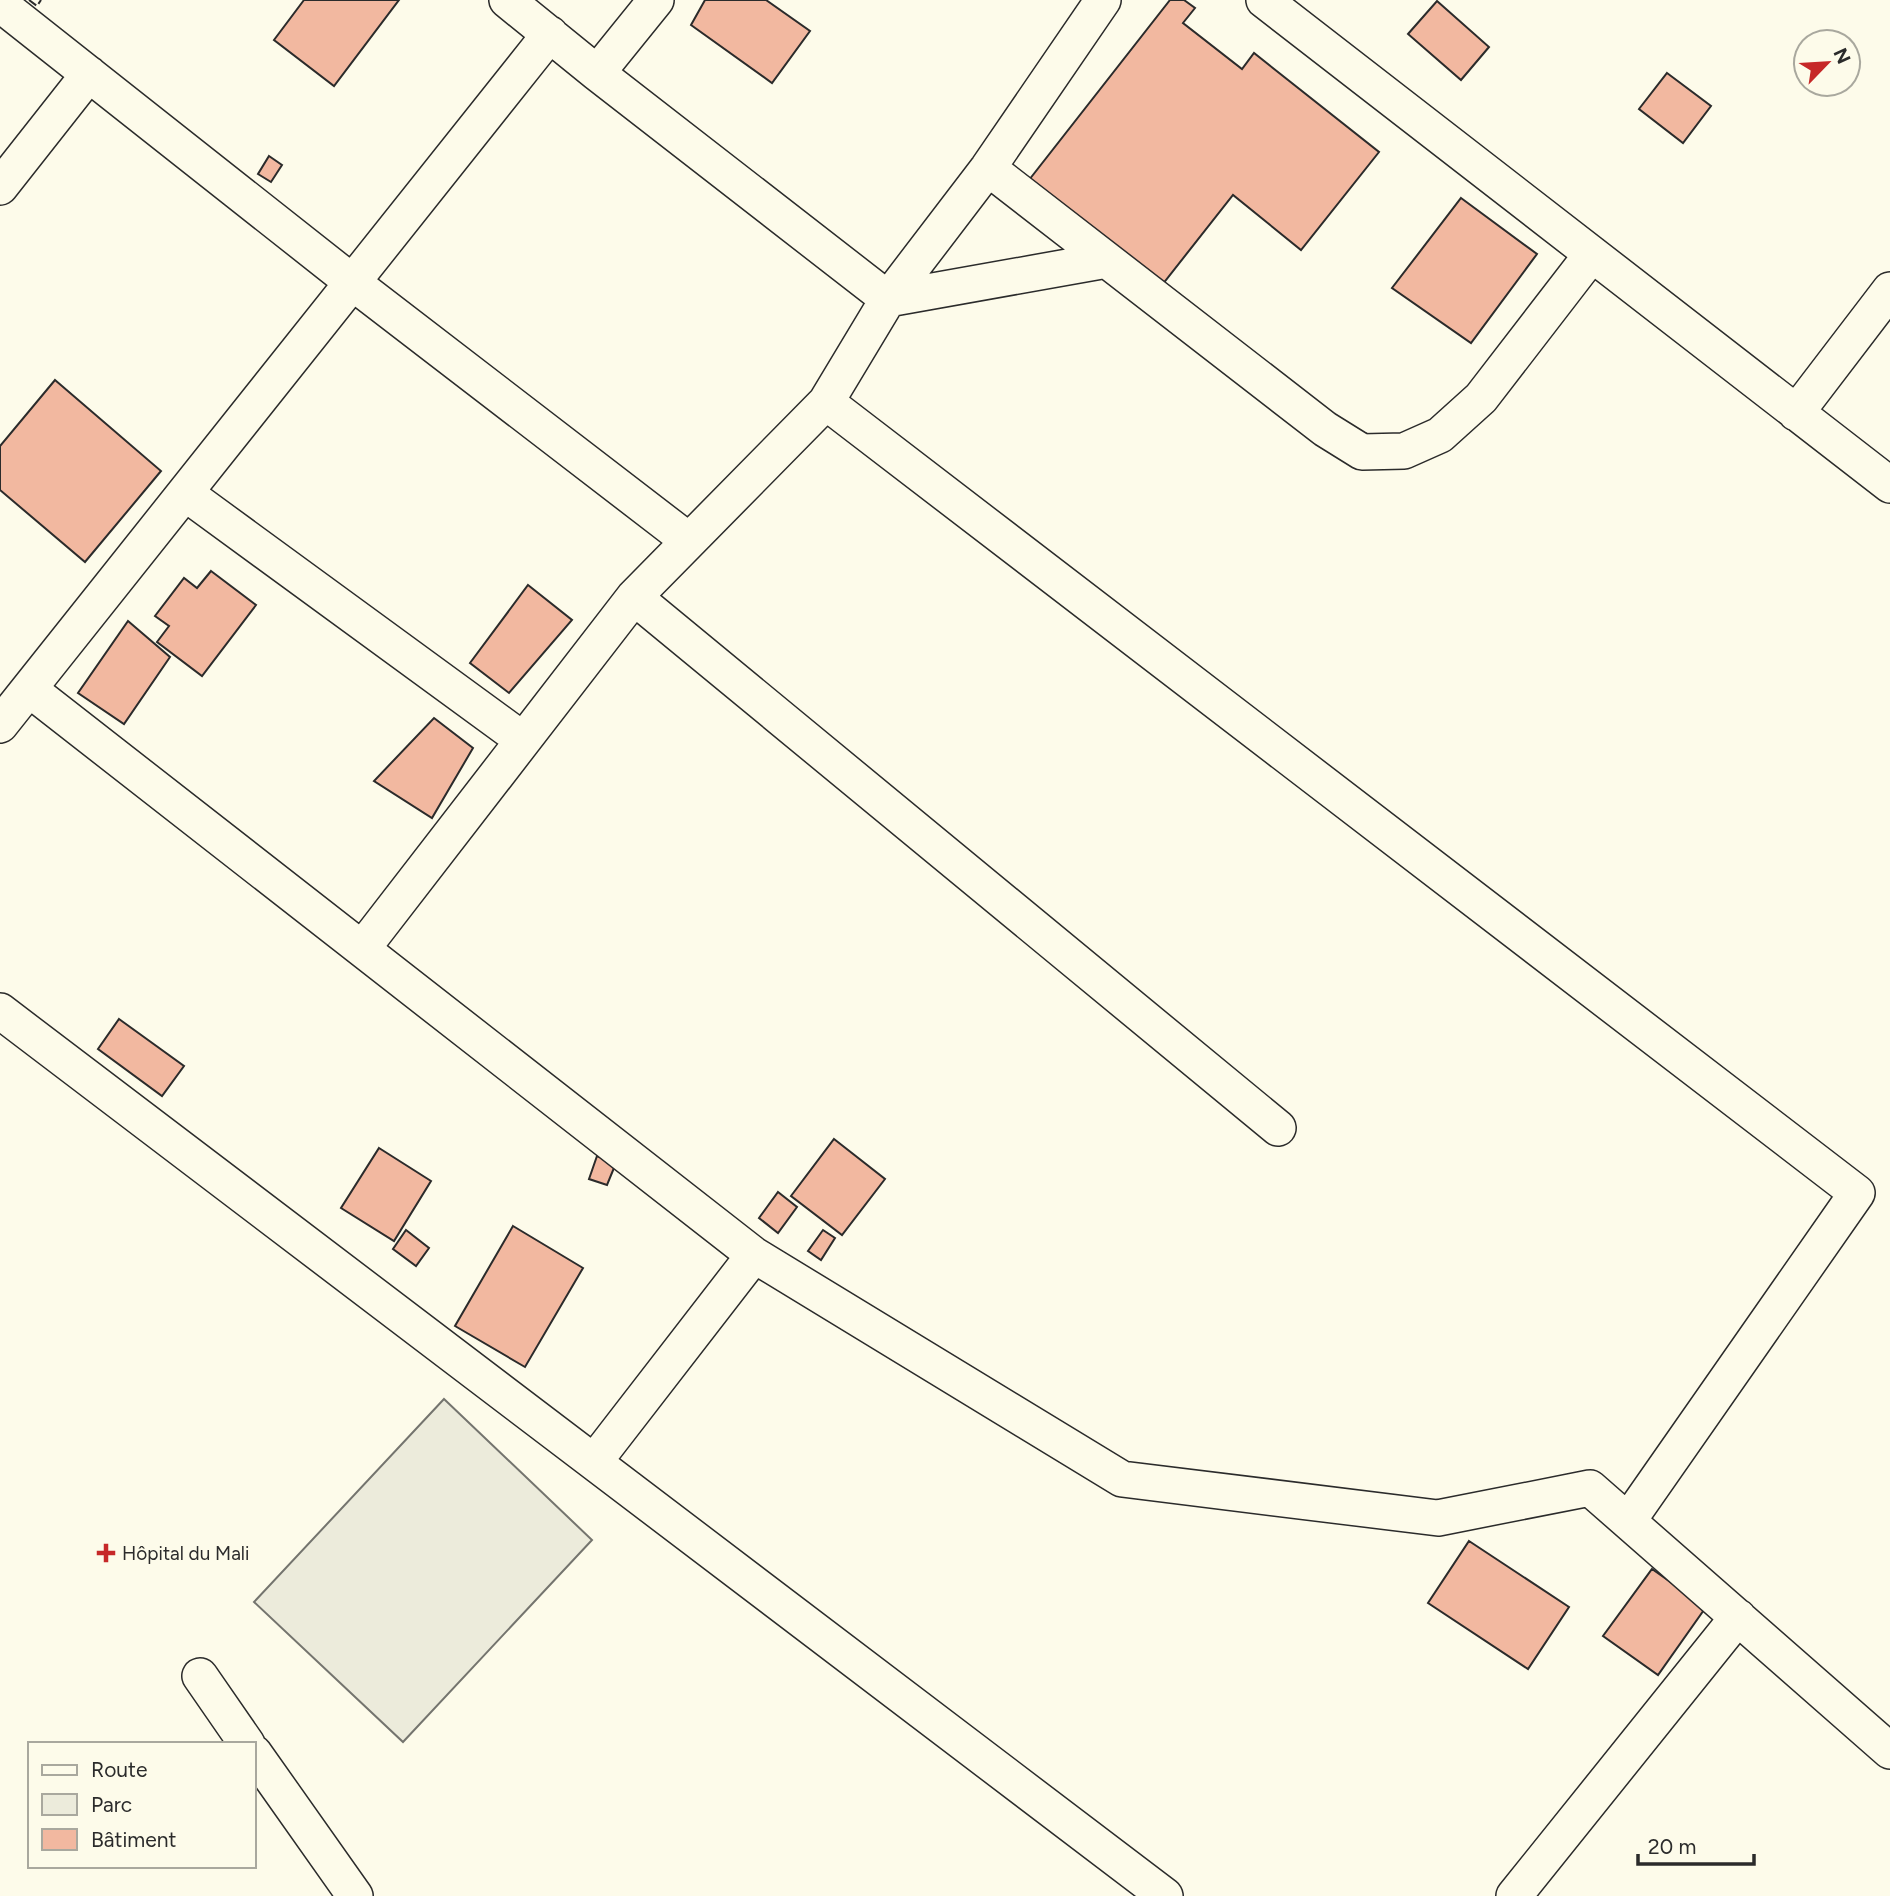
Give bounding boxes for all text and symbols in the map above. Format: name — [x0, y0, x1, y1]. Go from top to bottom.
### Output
north arrow — [1792, 28, 1862, 98]
text: N — [1828, 45, 1855, 68]
place label: Hôpital du Mali — [122, 1542, 249, 1565]
marker: Hôpital du Mali — [96, 1543, 116, 1563]
legend — [28, 1742, 256, 1868]
text: Route — [91, 1757, 147, 1782]
text: Parc — [91, 1792, 132, 1817]
scale bar — [1638, 1822, 1754, 1866]
text: Bâtiment — [91, 1827, 176, 1852]
text: 20 m — [1648, 1834, 1696, 1859]

